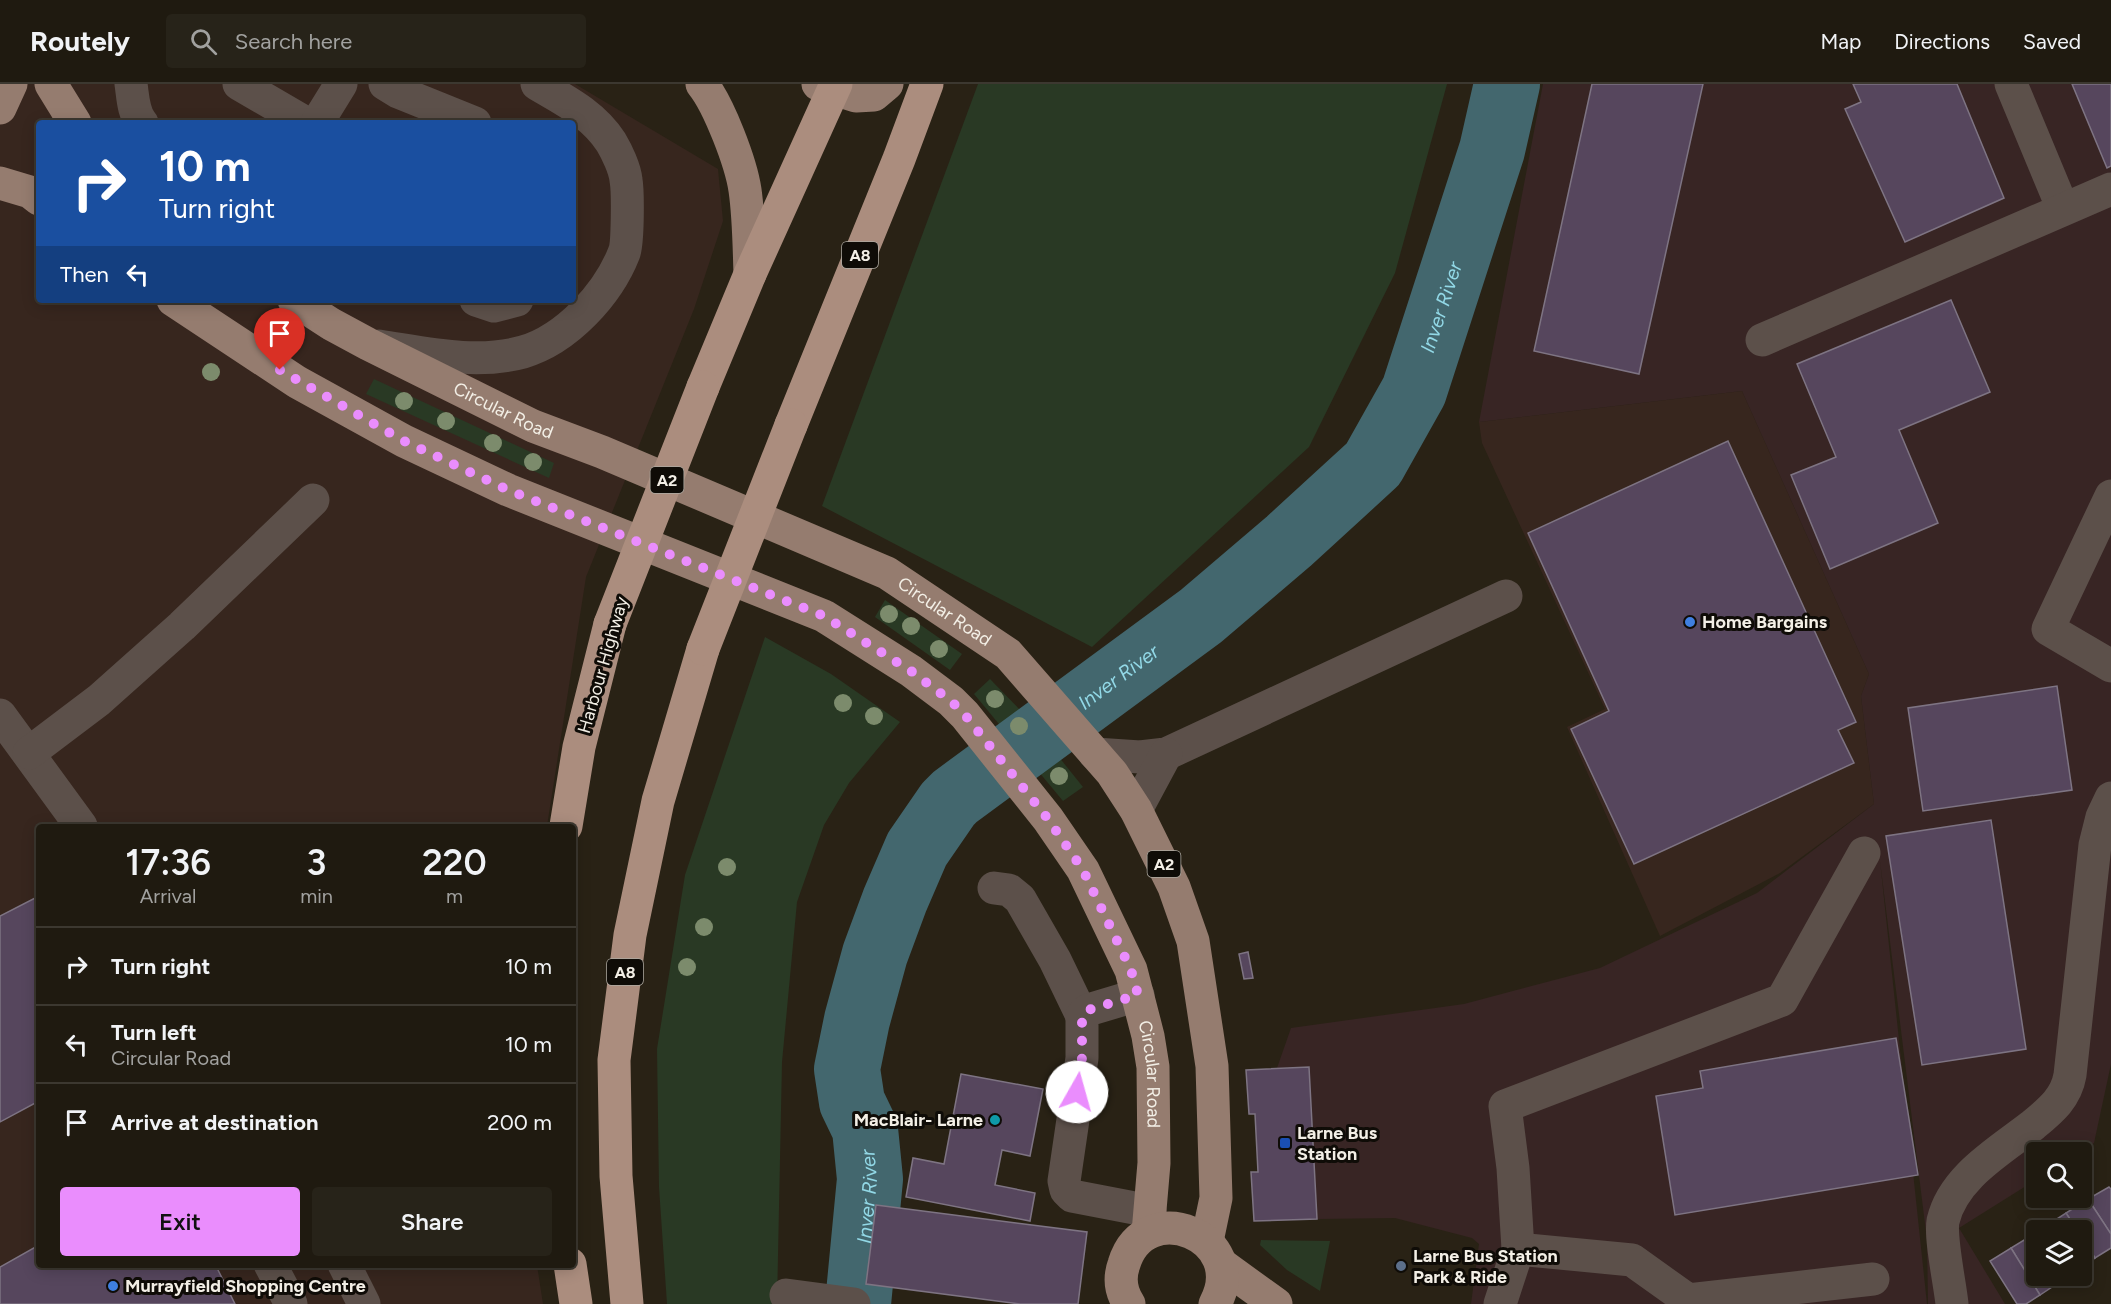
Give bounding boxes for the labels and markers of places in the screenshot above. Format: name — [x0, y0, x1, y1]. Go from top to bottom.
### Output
pin — [254, 308, 305, 370]
place label: Home Bargains — [1702, 611, 1828, 633]
marker: Home Bargains — [1683, 615, 1697, 629]
place label: MacBlair- Larne — [854, 1109, 983, 1131]
marker: MacBlair- Larne — [988, 1113, 1002, 1127]
place label: Larne Bus Station — [1297, 1122, 1378, 1165]
marker: Larne Bus Station — [1278, 1136, 1292, 1150]
place label: Larne Bus Station Park & Ride — [1413, 1245, 1558, 1288]
marker: Larne Bus Station Park & Ride — [1394, 1259, 1408, 1273]
place label: Murrayfield Shopping Centre — [125, 1275, 366, 1297]
marker: Murrayfield Shopping Centre — [106, 1279, 120, 1293]

